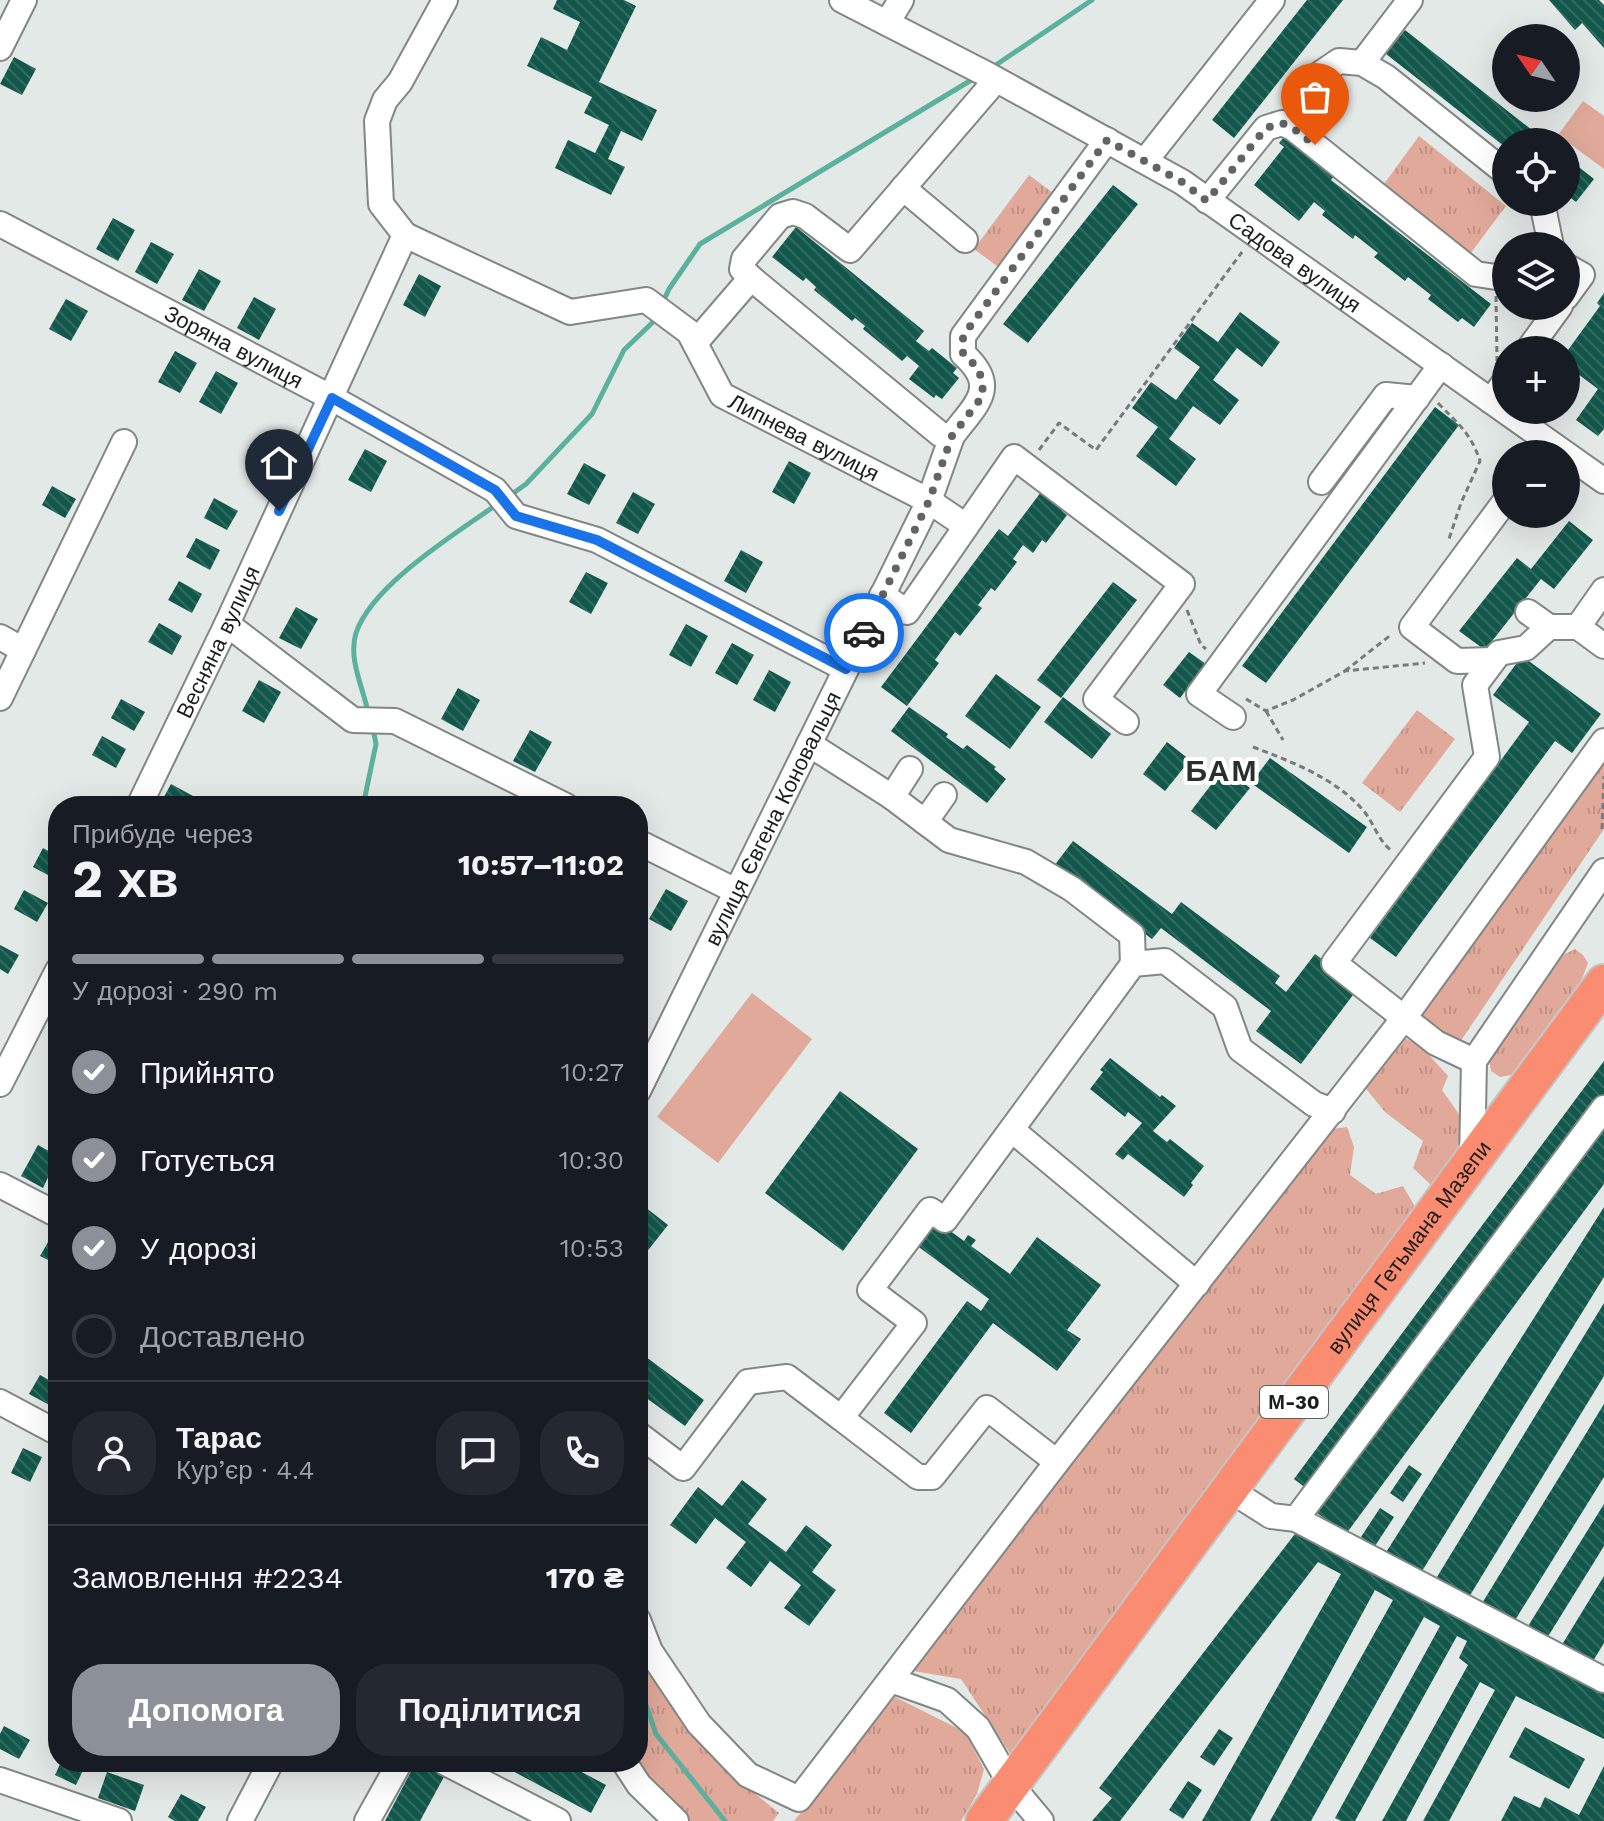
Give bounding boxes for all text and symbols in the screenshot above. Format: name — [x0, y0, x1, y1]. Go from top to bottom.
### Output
north arrow — [1492, 24, 1580, 112]
map controls — [1492, 24, 1580, 528]
pin — [1281, 63, 1349, 145]
icon: bag — [1293, 75, 1337, 119]
button: locate — [1492, 128, 1580, 216]
street label: Садова вулиця — [1224, 207, 1365, 318]
button: layers — [1492, 232, 1580, 320]
street label: Зоряна вулиця — [160, 300, 307, 394]
button: + — [1492, 336, 1580, 424]
street label: Липнева вулиця — [724, 389, 883, 486]
pin — [245, 429, 313, 511]
button: − — [1492, 440, 1580, 528]
icon: home — [257, 441, 301, 485]
street label: Весняна вулиця — [171, 562, 265, 722]
courier — [824, 593, 904, 673]
icon: car — [842, 611, 886, 655]
street label: вулиця Євгена Коновальця — [700, 687, 846, 950]
district label: БАМ — [1185, 753, 1259, 788]
text: Прибуде через — [72, 819, 253, 849]
text: 10:57–11:02 — [458, 847, 624, 882]
text: 2 хв — [72, 849, 179, 910]
text: У дорозі · 290 m — [72, 976, 278, 1006]
icon: check — [72, 1050, 116, 1094]
text: Прийнято — [140, 1055, 275, 1090]
text: 10:27 — [561, 1057, 624, 1087]
street label: вулиця Гетьмана Мазепи — [1322, 1136, 1496, 1359]
icon: check — [72, 1138, 116, 1182]
text: Готується — [140, 1143, 275, 1178]
text: 10:30 — [559, 1145, 624, 1175]
icon: check — [72, 1226, 116, 1270]
text: У дорозі — [140, 1231, 257, 1266]
text: 10:53 — [560, 1233, 624, 1263]
text: Доставлено — [140, 1319, 305, 1354]
road number: М-30 — [1260, 1386, 1328, 1418]
button: person — [72, 1411, 156, 1495]
button: chat — [436, 1411, 520, 1495]
button: phone — [540, 1411, 624, 1495]
text: Тарас — [176, 1420, 262, 1455]
text: Кур’єр · 4.4 — [176, 1455, 314, 1485]
text: Замовлення #2234 — [72, 1560, 343, 1595]
text: 170 ₴ — [546, 1560, 624, 1595]
button: Допомога — [72, 1664, 340, 1756]
button: Поділитися — [356, 1664, 624, 1756]

